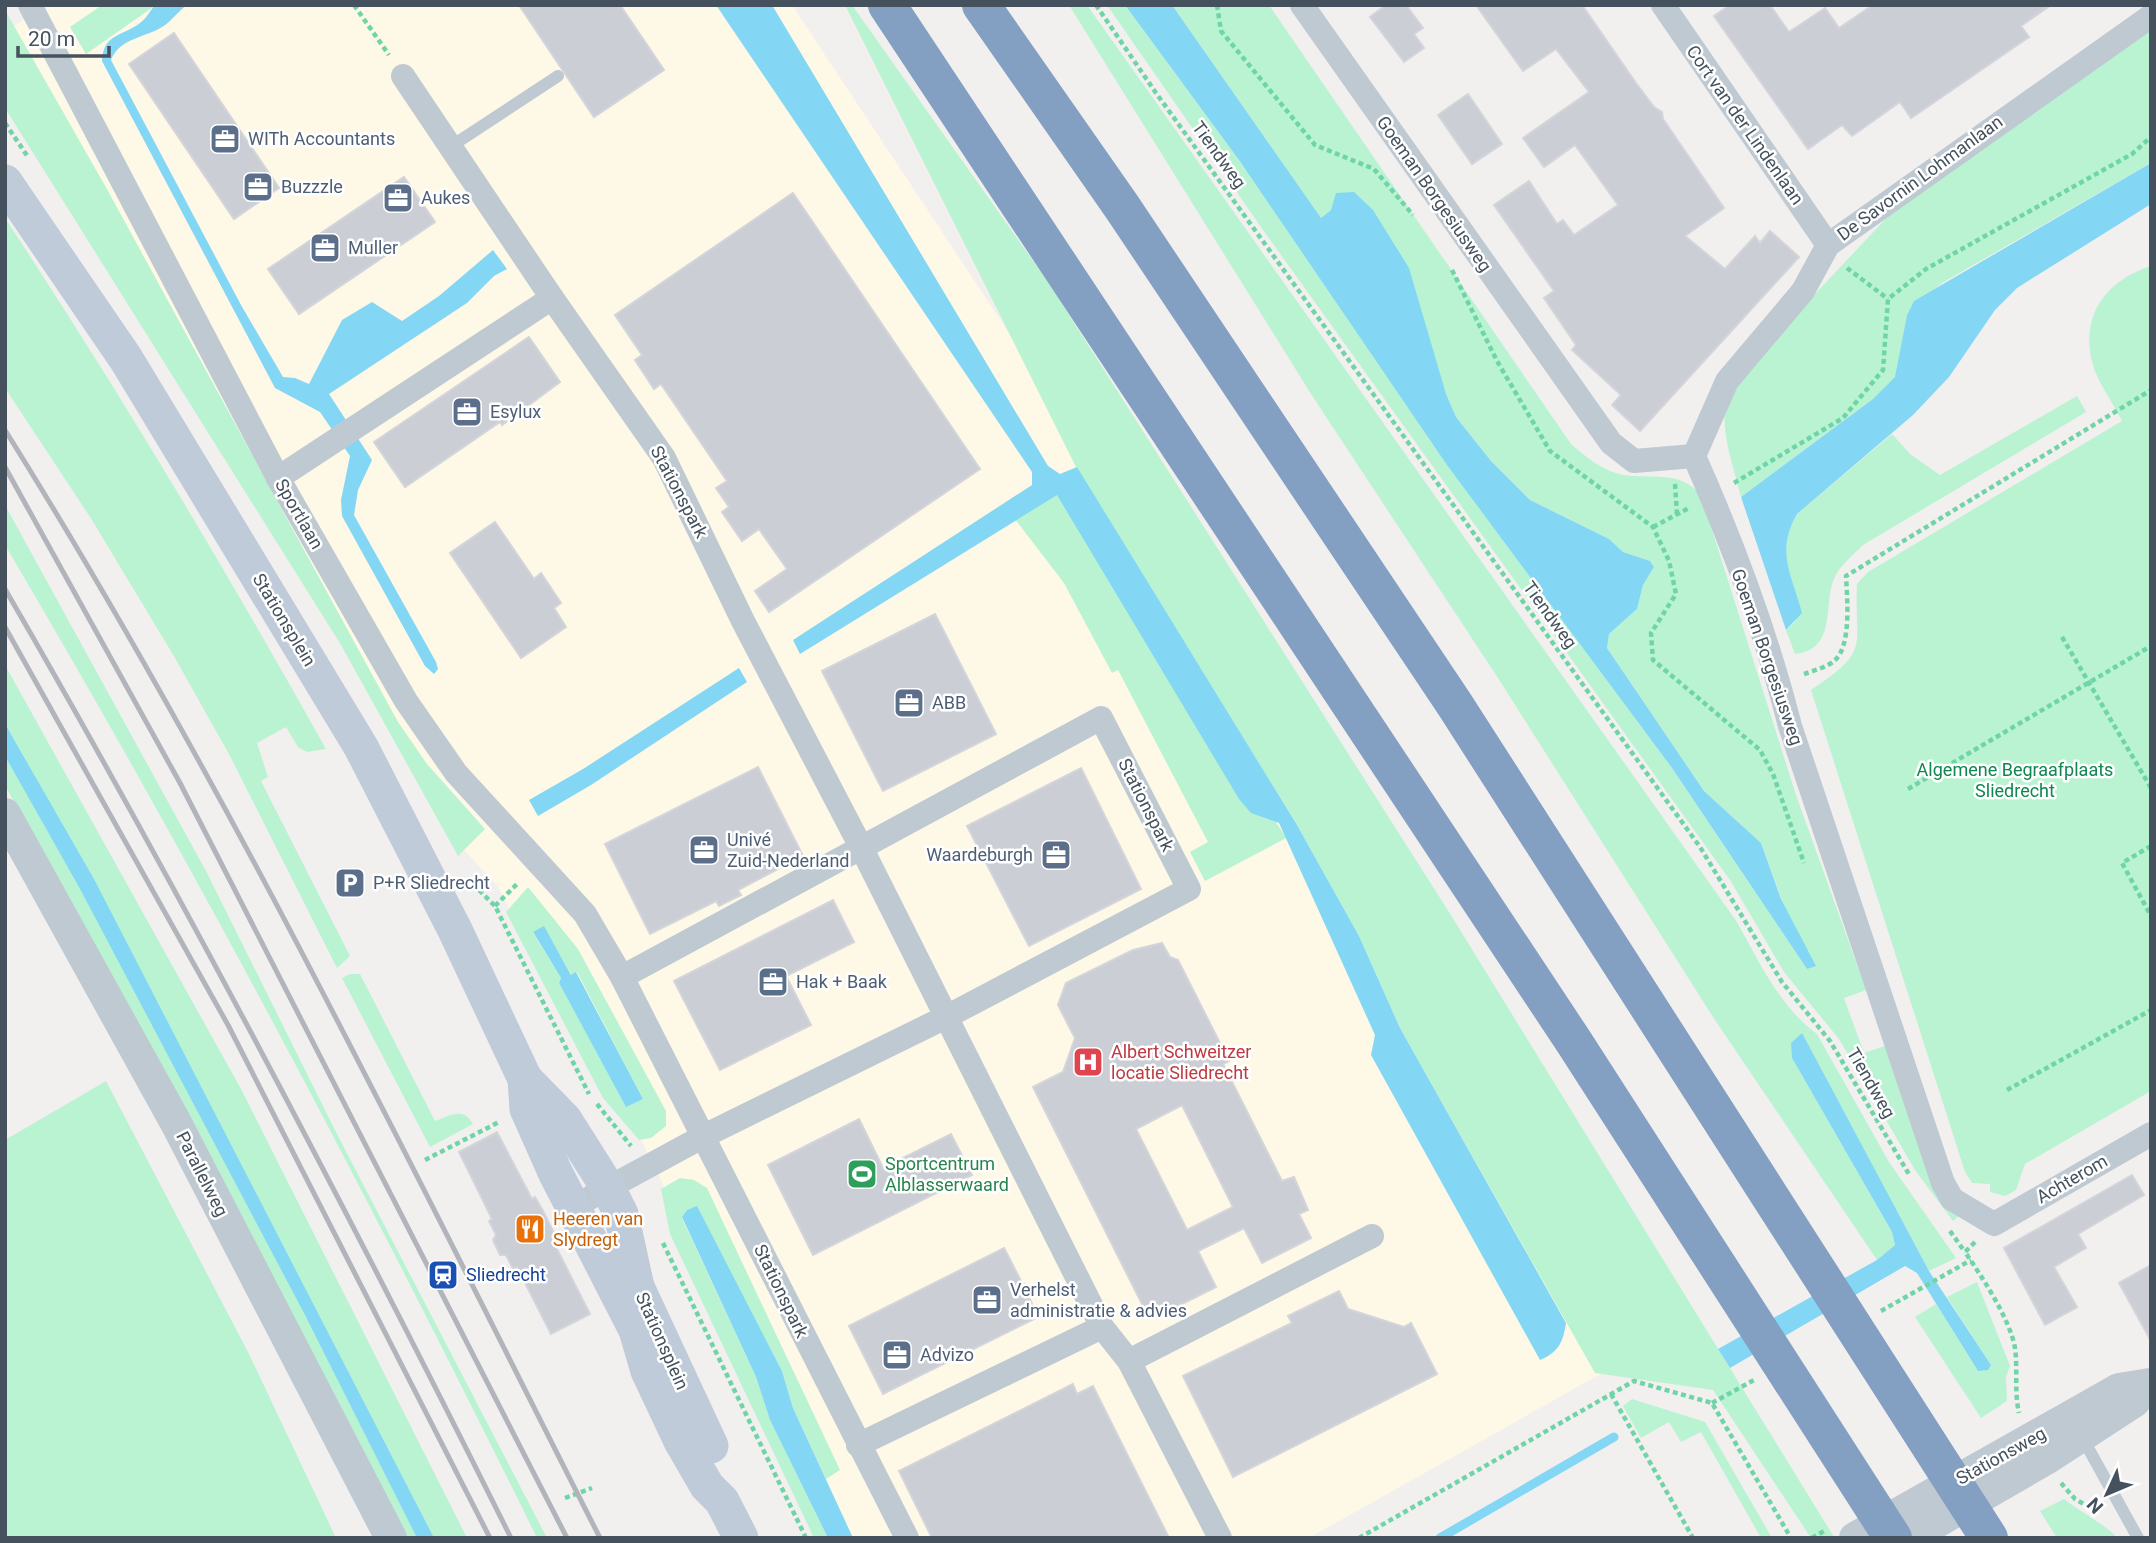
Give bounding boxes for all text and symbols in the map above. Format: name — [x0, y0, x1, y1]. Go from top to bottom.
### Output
scale bar — [18, 14, 108, 58]
text: 20 m — [28, 27, 75, 51]
street label: Cort van der Lindenlaan — [1682, 41, 1808, 208]
street label: De Savornin Lohmanlaan — [1833, 111, 2006, 245]
street label: Goeman Borgesiusweg — [1373, 112, 1496, 276]
street label: Tiendweg — [1188, 117, 1251, 192]
office icon: WITh Accountants — [208, 122, 242, 156]
place label: WITh Accountants — [248, 128, 395, 149]
office icon: Buzzzle — [241, 170, 275, 204]
place label: Buzzzle — [281, 176, 343, 197]
office icon: Aukes — [381, 181, 415, 215]
place label: Aukes — [421, 187, 470, 208]
office icon: Muller — [308, 231, 342, 265]
place label: Muller — [348, 237, 398, 258]
office icon: Esylux — [450, 395, 484, 429]
place label: Esylux — [490, 401, 541, 422]
street label: Stationspark — [646, 442, 713, 542]
street label: Sportlaan — [271, 475, 328, 553]
street label: Goeman Borgesiusweg — [1727, 566, 1808, 748]
street label: Stationsplein — [249, 570, 320, 670]
street label: Tiendweg — [1519, 577, 1582, 652]
office icon: ABB — [892, 686, 926, 720]
place label: ABB — [932, 692, 966, 713]
street label: Stationspark — [1114, 755, 1179, 855]
park label: Algemene Begraafplaats Sliedrecht — [1917, 759, 2113, 801]
place label: Univé Zuid-Nederland — [727, 829, 849, 871]
office icon: Univé Zuid-Nederland — [687, 833, 721, 867]
office icon: Waardeburgh — [1039, 838, 1073, 872]
place label: Waardeburgh — [926, 844, 1033, 865]
parking icon: P+R Sliedrecht — [333, 866, 367, 900]
place label: P+R Sliedrecht — [373, 872, 490, 893]
office icon: Hak + Baak — [756, 965, 790, 999]
place label: Hak + Baak — [796, 971, 888, 992]
place label: Albert Schweitzer locatie Sliedrecht — [1111, 1041, 1251, 1083]
street label: Tiendweg — [1843, 1044, 1900, 1122]
hospital icon: Albert Schweitzer locatie Sliedrecht — [1071, 1045, 1105, 1079]
street label: Parallelweg — [172, 1128, 233, 1220]
street label: Achterom — [2033, 1150, 2111, 1207]
place label: Sportcentrum Alblasserwaard — [885, 1153, 1009, 1195]
sports icon: Sportcentrum Alblasserwaard — [845, 1157, 879, 1191]
place label: Heeren van Slydregt — [553, 1208, 643, 1250]
restaurant icon: Heeren van Slydregt — [513, 1212, 547, 1246]
street label: Stationspark — [750, 1241, 813, 1342]
station icon: Sliedrecht — [426, 1258, 460, 1292]
place label: Sliedrecht — [466, 1264, 546, 1285]
place label: Verhelst administratie & advies — [1010, 1279, 1187, 1321]
office icon: Verhelst administratie & advies — [970, 1283, 1004, 1317]
street label: Stationsplein — [632, 1289, 693, 1393]
office icon: Advizo — [880, 1338, 914, 1372]
place label: Advizo — [920, 1344, 974, 1365]
street label: Stationsweg — [1952, 1422, 2049, 1489]
north arrow — [2072, 1459, 2142, 1529]
text: N — [2082, 1493, 2108, 1518]

